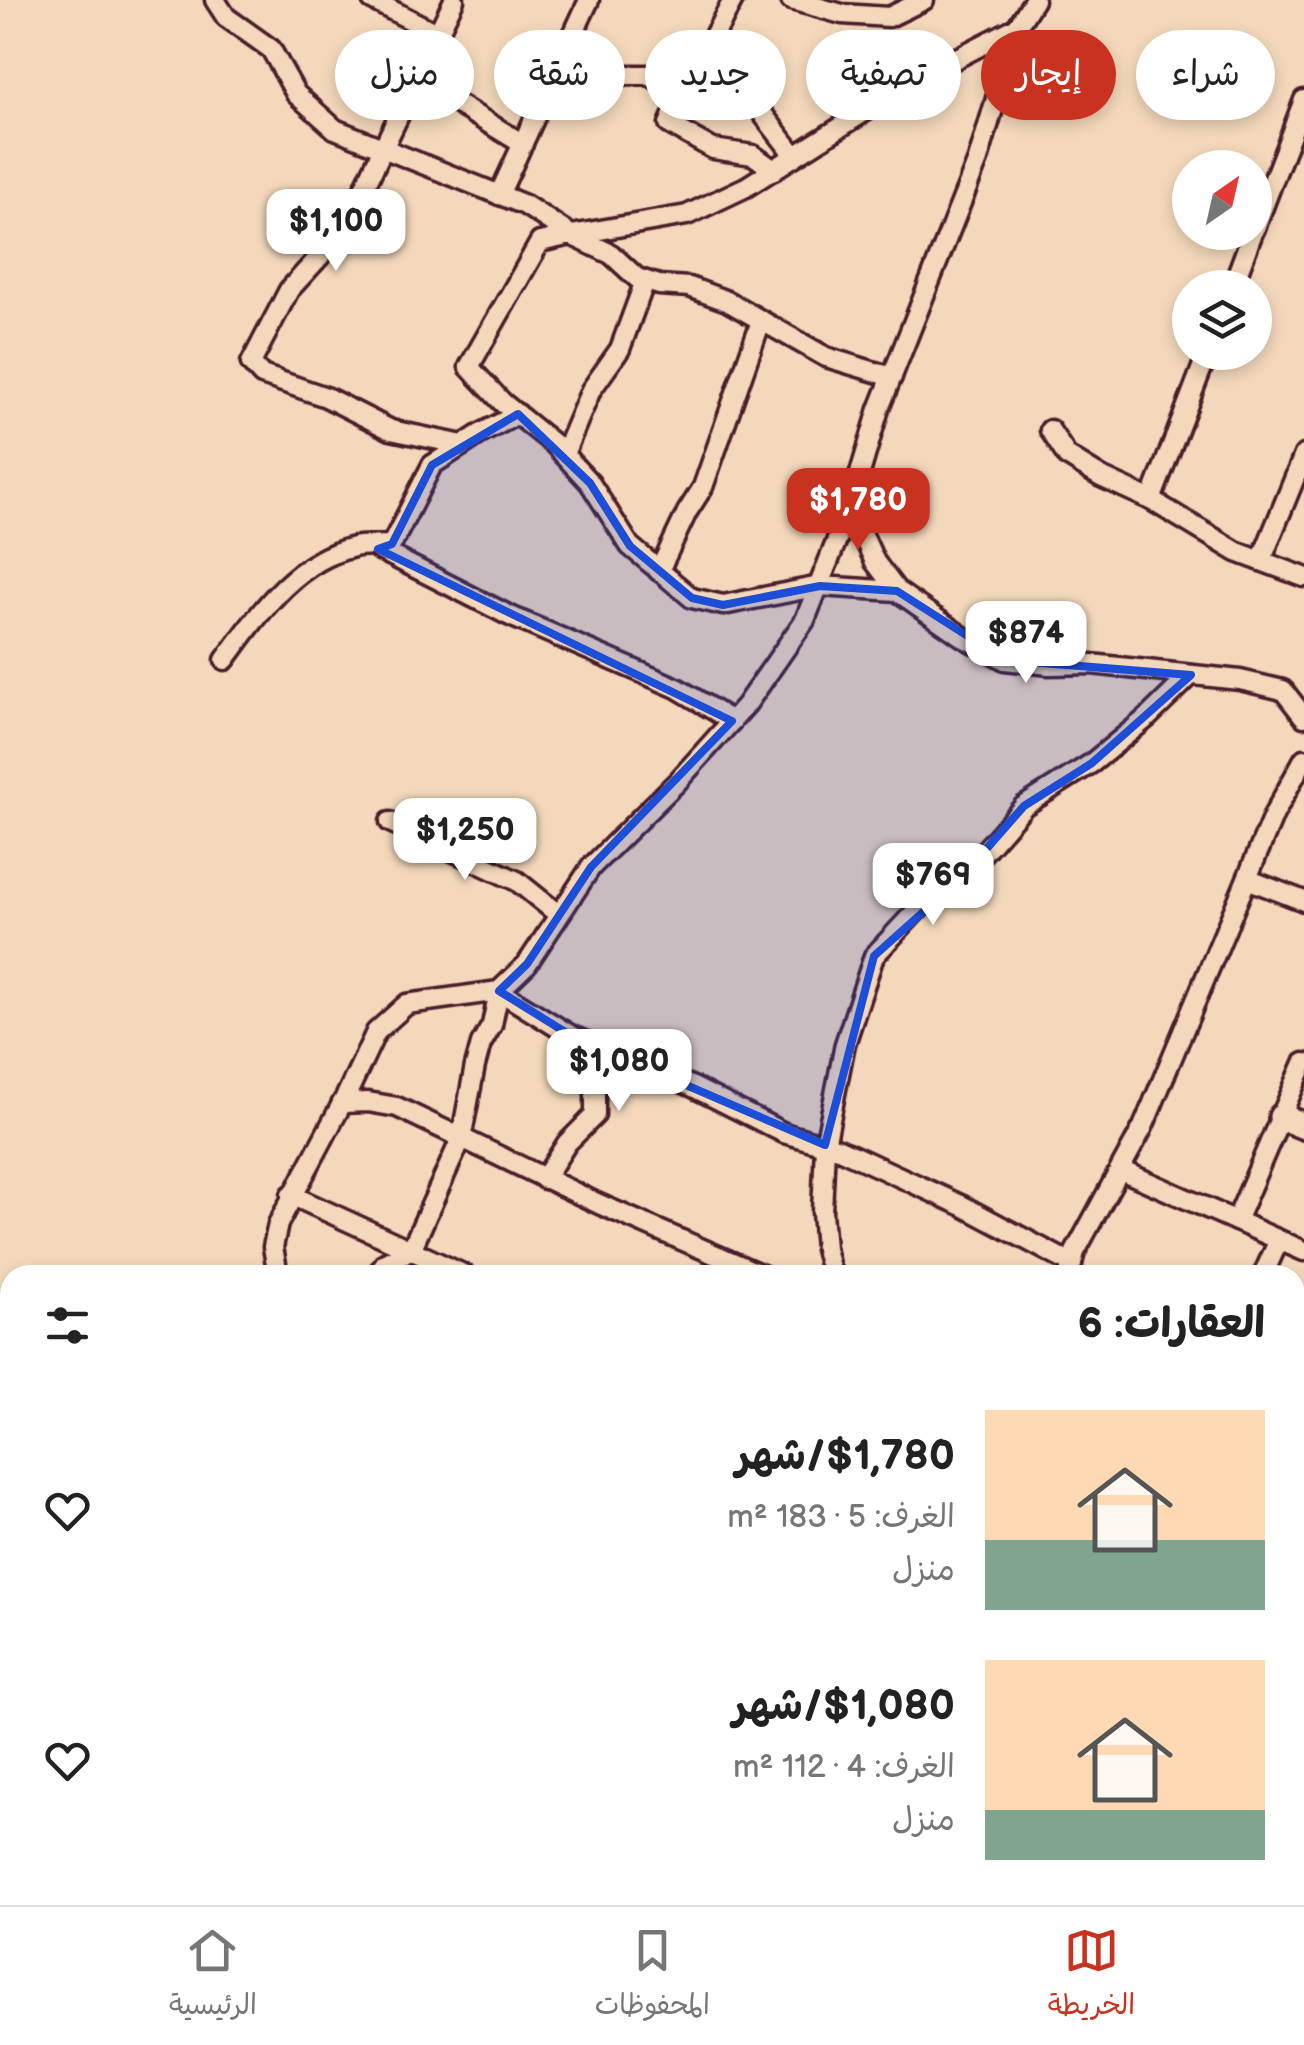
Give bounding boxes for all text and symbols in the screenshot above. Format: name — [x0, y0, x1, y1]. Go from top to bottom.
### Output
chip: منزل — [335, 30, 474, 120]
chip: شقة — [494, 30, 625, 120]
chip: جديد — [645, 30, 786, 120]
chip: تصفية — [806, 30, 961, 120]
chip: إيجار — [981, 30, 1116, 120]
chip: شراء — [1136, 30, 1275, 120]
north arrow — [1172, 150, 1272, 250]
map controls — [1172, 150, 1272, 370]
pin: $1,100 — [255, 189, 417, 274]
text: $1,100 — [288, 202, 384, 241]
button: layers — [1172, 270, 1272, 370]
pin: $1,780 — [777, 468, 939, 553]
text: $1,780 — [809, 481, 907, 520]
pin: $874 — [967, 601, 1085, 686]
text: $874 — [988, 614, 1064, 653]
pin: $1,250 — [384, 798, 546, 883]
text: $1,250 — [415, 811, 515, 850]
pin: $769 — [874, 843, 992, 928]
text: $769 — [895, 856, 971, 895]
pin: $1,080 — [538, 1029, 700, 1114]
text: $1,080 — [569, 1042, 669, 1081]
icon: filters — [40, 1298, 95, 1353]
text: العقارات: 6 — [1077, 1299, 1265, 1350]
text: $1,780/شهر — [736, 1431, 955, 1482]
icon: home — [1065, 1450, 1185, 1570]
icon: heart — [40, 1483, 95, 1538]
text: الغرف: 5 · 183 m² — [727, 1498, 955, 1537]
text: منزل — [892, 1551, 955, 1590]
text: $1,080/شهر — [733, 1681, 955, 1732]
icon: home — [1065, 1700, 1185, 1820]
icon: heart — [40, 1733, 95, 1788]
text: الغرف: 4 · 112 m² — [733, 1748, 955, 1787]
text: منزل — [892, 1801, 955, 1840]
tab: الرئيسية — [169, 1923, 257, 2029]
tab: المحفوظات — [595, 1923, 710, 2029]
tab: الخريطة — [1048, 1923, 1135, 2029]

